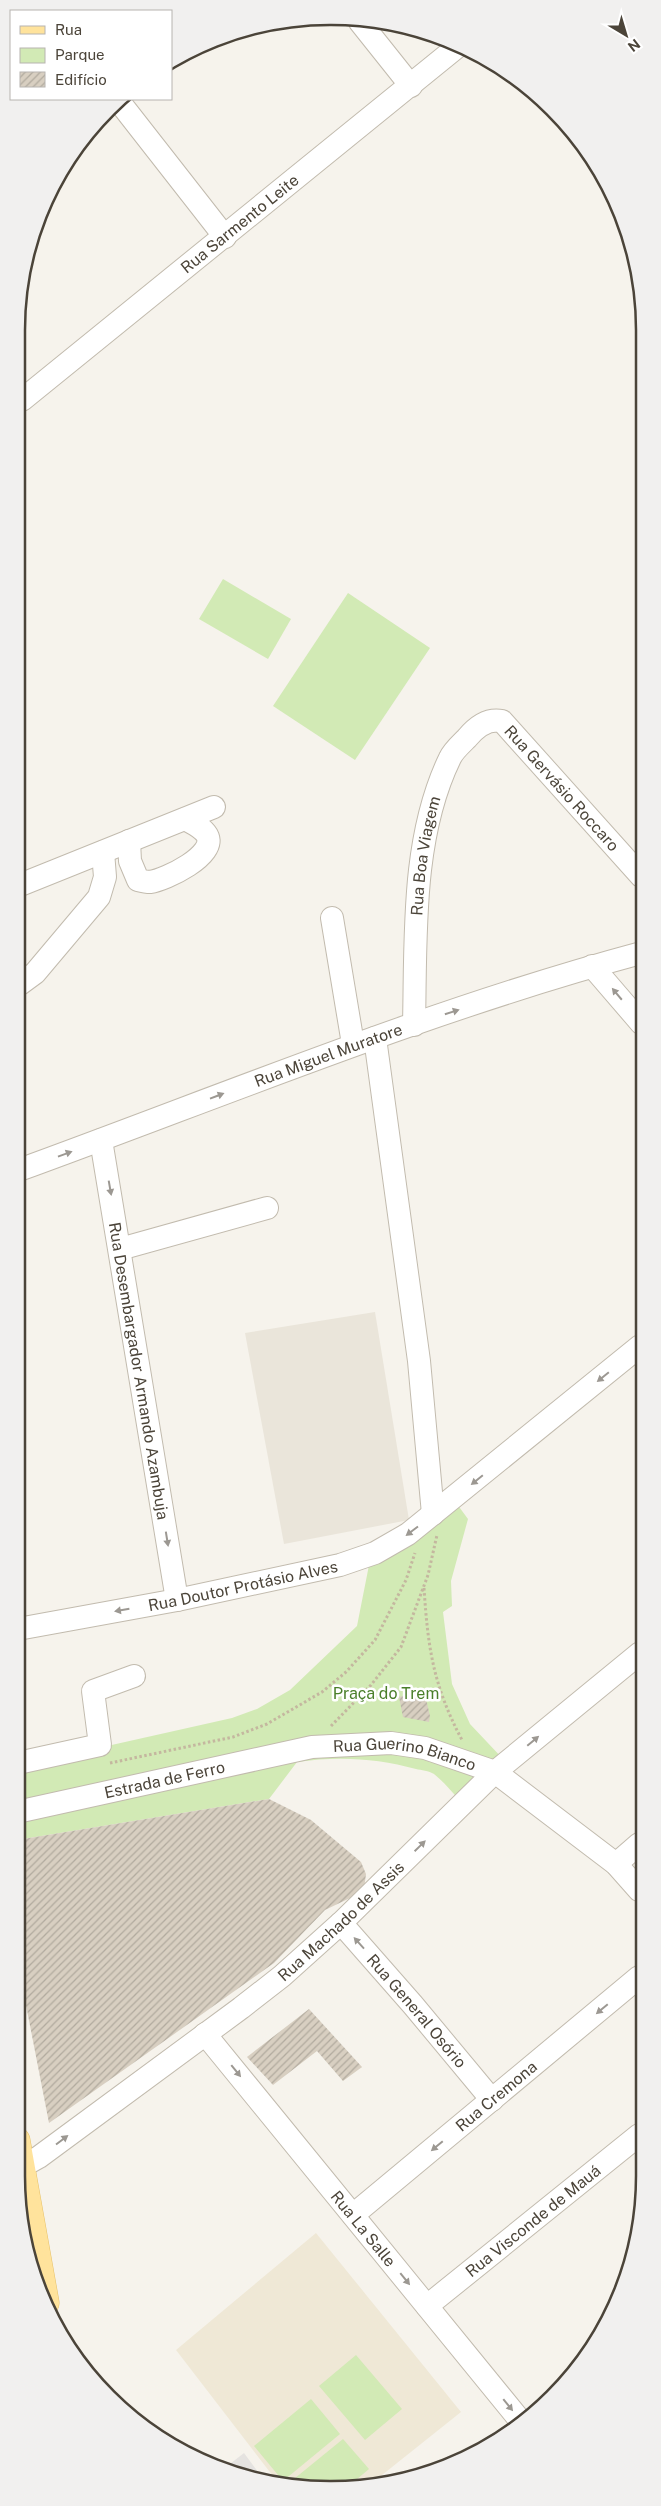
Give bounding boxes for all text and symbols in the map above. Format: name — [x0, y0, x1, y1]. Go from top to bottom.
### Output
legend — [10, 10, 172, 100]
north arrow — [601, 10, 651, 60]
text: Rua — [55, 21, 82, 38]
text: N — [625, 36, 643, 55]
text: Parque — [55, 46, 105, 63]
text: Edifício — [55, 71, 107, 88]
street label: Rua Sarmento Leite — [177, 170, 303, 277]
street label: Rua Gervásio Roccaro — [500, 721, 623, 855]
street label: Rua Boa Viagem — [407, 794, 444, 916]
one-way arrow — [611, 988, 622, 1001]
one-way arrow — [445, 1008, 460, 1015]
street label: Rua Miguel Muratore — [252, 1020, 405, 1091]
one-way arrow — [210, 1092, 225, 1100]
one-way arrow — [58, 1150, 73, 1158]
one-way arrow — [106, 1181, 114, 1197]
street label: Rua Desembargador Armando Azambuja — [105, 1221, 173, 1521]
one-way arrow — [597, 1371, 609, 1383]
one-way arrow — [470, 1474, 483, 1485]
one-way arrow — [405, 1526, 419, 1536]
one-way arrow — [164, 1531, 172, 1547]
street label: Rua Doutor Protásio Alves — [147, 1557, 339, 1615]
one-way arrow — [114, 1607, 130, 1615]
park label: Praça do Trem — [333, 1684, 439, 1703]
street label: Rua Guerino Bianco — [333, 1733, 478, 1775]
one-way arrow — [526, 1735, 538, 1747]
street label: Estrada de Ferro — [102, 1757, 227, 1803]
one-way arrow — [413, 1840, 425, 1852]
street label: Rua Machado de Assis — [274, 1858, 408, 1985]
one-way arrow — [353, 1937, 365, 1949]
street label: Rua General Osório — [363, 1950, 470, 2072]
one-way arrow — [595, 2003, 608, 2014]
street label: Rua Cremona — [452, 2057, 541, 2136]
one-way arrow — [231, 2065, 242, 2078]
one-way arrow — [55, 2135, 69, 2145]
one-way arrow — [430, 2141, 443, 2152]
street label: Rua Visconde de Mauá — [462, 2161, 604, 2281]
street label: Rua La Salle — [327, 2187, 400, 2271]
one-way arrow — [399, 2272, 410, 2285]
one-way arrow — [502, 2398, 513, 2411]

